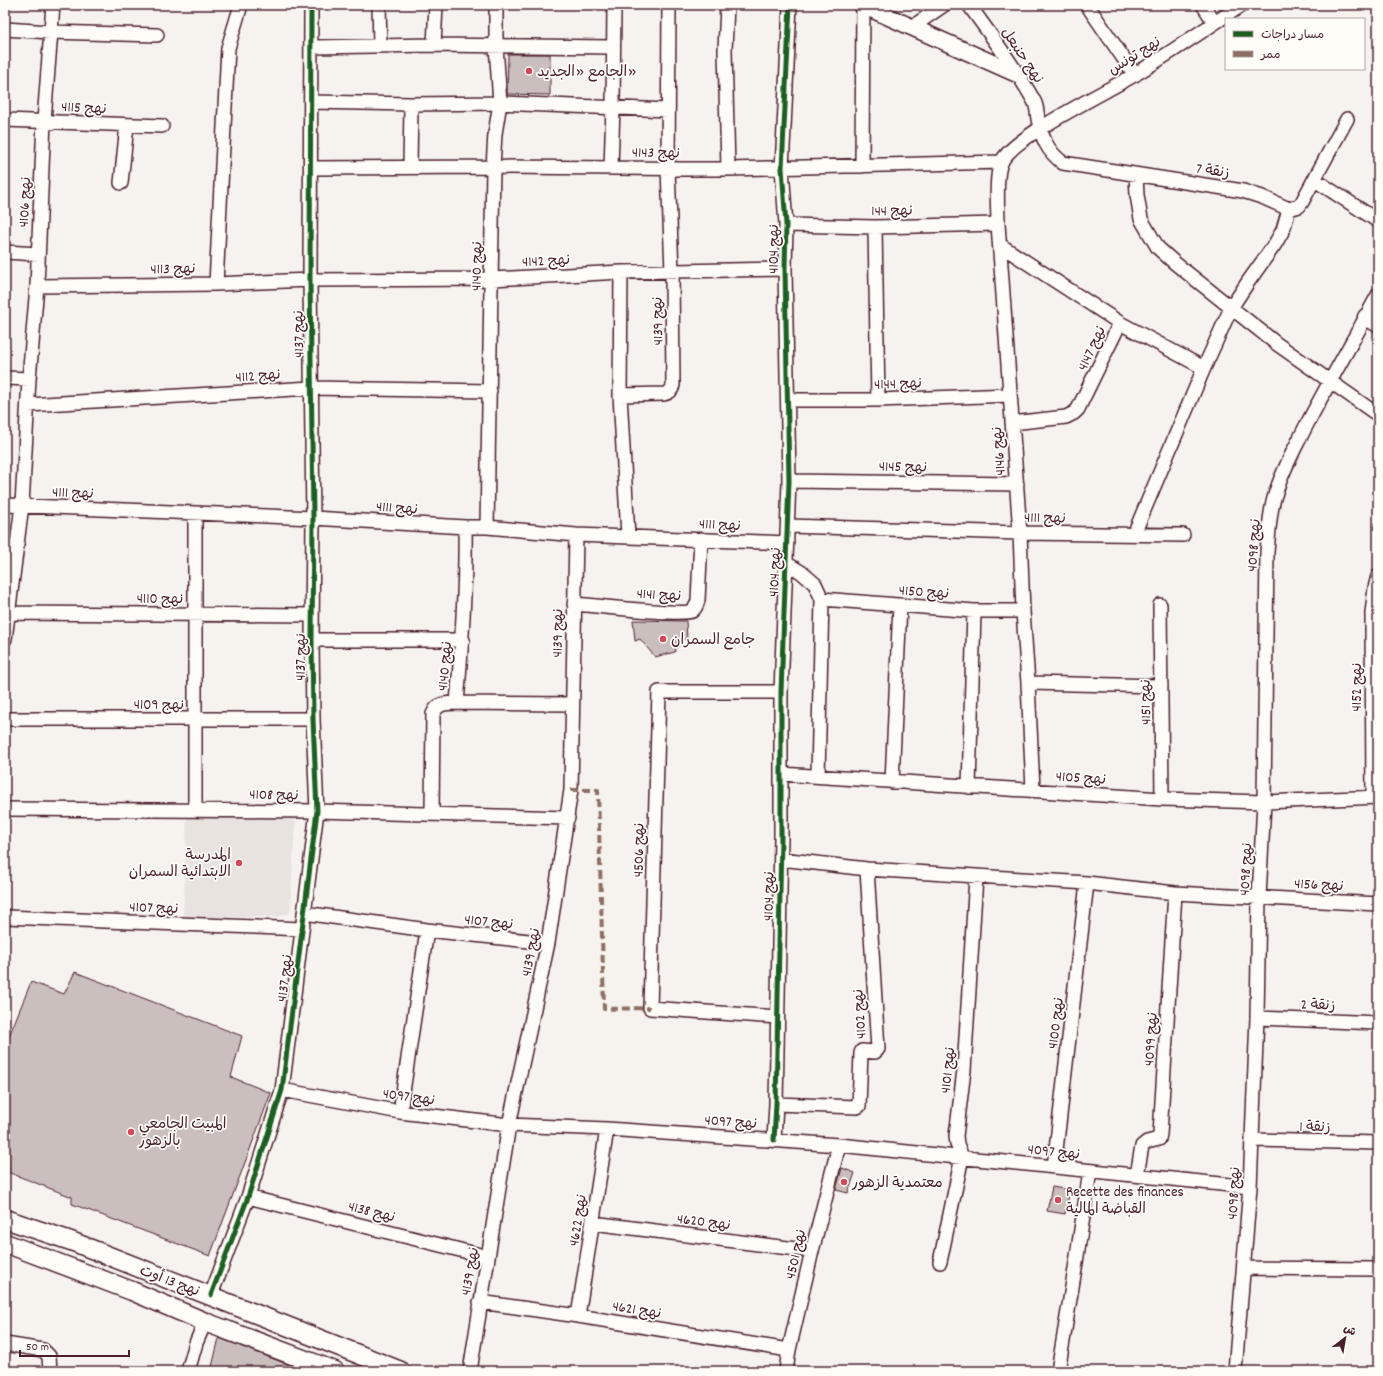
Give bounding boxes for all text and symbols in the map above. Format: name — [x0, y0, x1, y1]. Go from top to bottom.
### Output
legend — [1225, 18, 1365, 70]
street label: نهج حنبعل — [994, 24, 1048, 89]
text: مسار دراجات — [1261, 27, 1324, 44]
street label: نهج تونس — [1104, 32, 1166, 82]
text: ممر — [1260, 47, 1280, 64]
place label: الجامع «الجديد» — [537, 62, 637, 84]
marker: الجامع «الجديد» — [524, 66, 534, 76]
street label: نهج 4115 — [61, 97, 107, 121]
street label: نهج 4143 — [632, 143, 680, 165]
street label: زنقة 7 — [1194, 159, 1231, 185]
street label: نهج 4106 — [14, 176, 38, 228]
street label: نهج 144 — [871, 201, 913, 223]
street label: نهج 4104 — [764, 224, 786, 274]
street label: نهج 4140 — [467, 241, 489, 291]
street label: نهج 4142 — [522, 250, 571, 274]
street label: نهج 4113 — [150, 259, 196, 281]
street label: نهج 4139 — [648, 296, 670, 346]
street label: نهج 4137 — [289, 310, 311, 358]
street label: نهج 4147 — [1073, 323, 1113, 375]
street label: نهج 4112 — [235, 364, 281, 390]
street label: نهج 4144 — [874, 373, 922, 397]
street label: نهج 4146 — [987, 426, 1013, 476]
street label: نهج 4145 — [879, 457, 927, 479]
street label: نهج 4111 — [52, 482, 94, 506]
street label: نهج 4111 — [375, 497, 418, 521]
street label: نهج 4111 — [1024, 508, 1066, 530]
street label: نهج 4111 — [698, 514, 741, 538]
street label: نهج 4098 — [1242, 518, 1268, 572]
street label: نهج 4104 — [764, 547, 788, 597]
street label: نهج 4150 — [898, 580, 950, 606]
street label: نهج 4141 — [636, 584, 682, 608]
street label: نهج 4110 — [137, 589, 183, 611]
street label: نهج 4139 — [548, 608, 570, 658]
place label: جامع السمران — [671, 630, 755, 652]
street label: نهج 4137 — [291, 633, 313, 681]
marker: جامع السمران — [658, 634, 668, 644]
street label: نهج 4140 — [433, 640, 459, 692]
street label: نهج 4152 — [1347, 663, 1369, 711]
street label: نهج 4151 — [1136, 679, 1158, 725]
street label: نهج 4109 — [134, 695, 184, 717]
street label: نهج 4105 — [1055, 766, 1107, 792]
street label: نهج 4108 — [249, 785, 299, 807]
street label: نهج 4506 — [629, 823, 651, 877]
street label: نهج 4098 — [1235, 842, 1259, 896]
place label: المدرسة الابتدائية السمران — [129, 845, 231, 884]
marker: المدرسة الابتدائية السمران — [234, 858, 244, 868]
street label: نهج 4104 — [759, 871, 781, 921]
street label: نهج 4156 — [1294, 874, 1344, 898]
street label: نهج 4107 — [129, 897, 179, 921]
street label: نهج 4107 — [463, 909, 514, 936]
street label: نهج 4139 — [517, 926, 547, 978]
street label: نهج 4137 — [272, 953, 300, 1003]
street label: نهج 4102 — [848, 988, 874, 1040]
street label: زنقة 2 — [1300, 994, 1336, 1018]
street label: نهج 4100 — [1043, 996, 1071, 1050]
street label: نهج 4099 — [1139, 1012, 1165, 1067]
street label: نهج 4101 — [936, 1046, 962, 1095]
street label: نهج 4097 — [381, 1083, 436, 1113]
street label: نهج 4097 — [704, 1110, 758, 1136]
place label: المبيت الجامعي بالزهور — [138, 1114, 226, 1153]
street label: زنقة 1 — [1299, 1117, 1331, 1139]
marker: المبيت الجامعي بالزهور — [126, 1127, 136, 1137]
street label: نهج 4097 — [1026, 1139, 1081, 1167]
street label: نهج 4098 — [1223, 1166, 1247, 1220]
place label: معتمدية الزهور — [851, 1173, 943, 1195]
marker: معتمدية الزهور — [839, 1177, 849, 1187]
place label: Recette des finances القباضة المالية — [1066, 1182, 1184, 1221]
street label: نهج 4622 — [564, 1193, 594, 1248]
marker: Recette des finances القباضة المالية — [1053, 1195, 1063, 1205]
street label: نهج 4138 — [346, 1196, 397, 1229]
street label: نهج 4620 — [676, 1209, 732, 1237]
street label: نهج 4501 — [781, 1227, 813, 1281]
street label: نهج 4139 — [456, 1245, 486, 1297]
street label: نهج 13 أوت — [136, 1260, 203, 1303]
street label: نهج 4621 — [611, 1296, 663, 1326]
north arrow — [1325, 1318, 1365, 1358]
text: ش — [1340, 1321, 1358, 1341]
scale bar — [20, 1332, 129, 1358]
text: 50 m — [26, 1339, 49, 1356]

